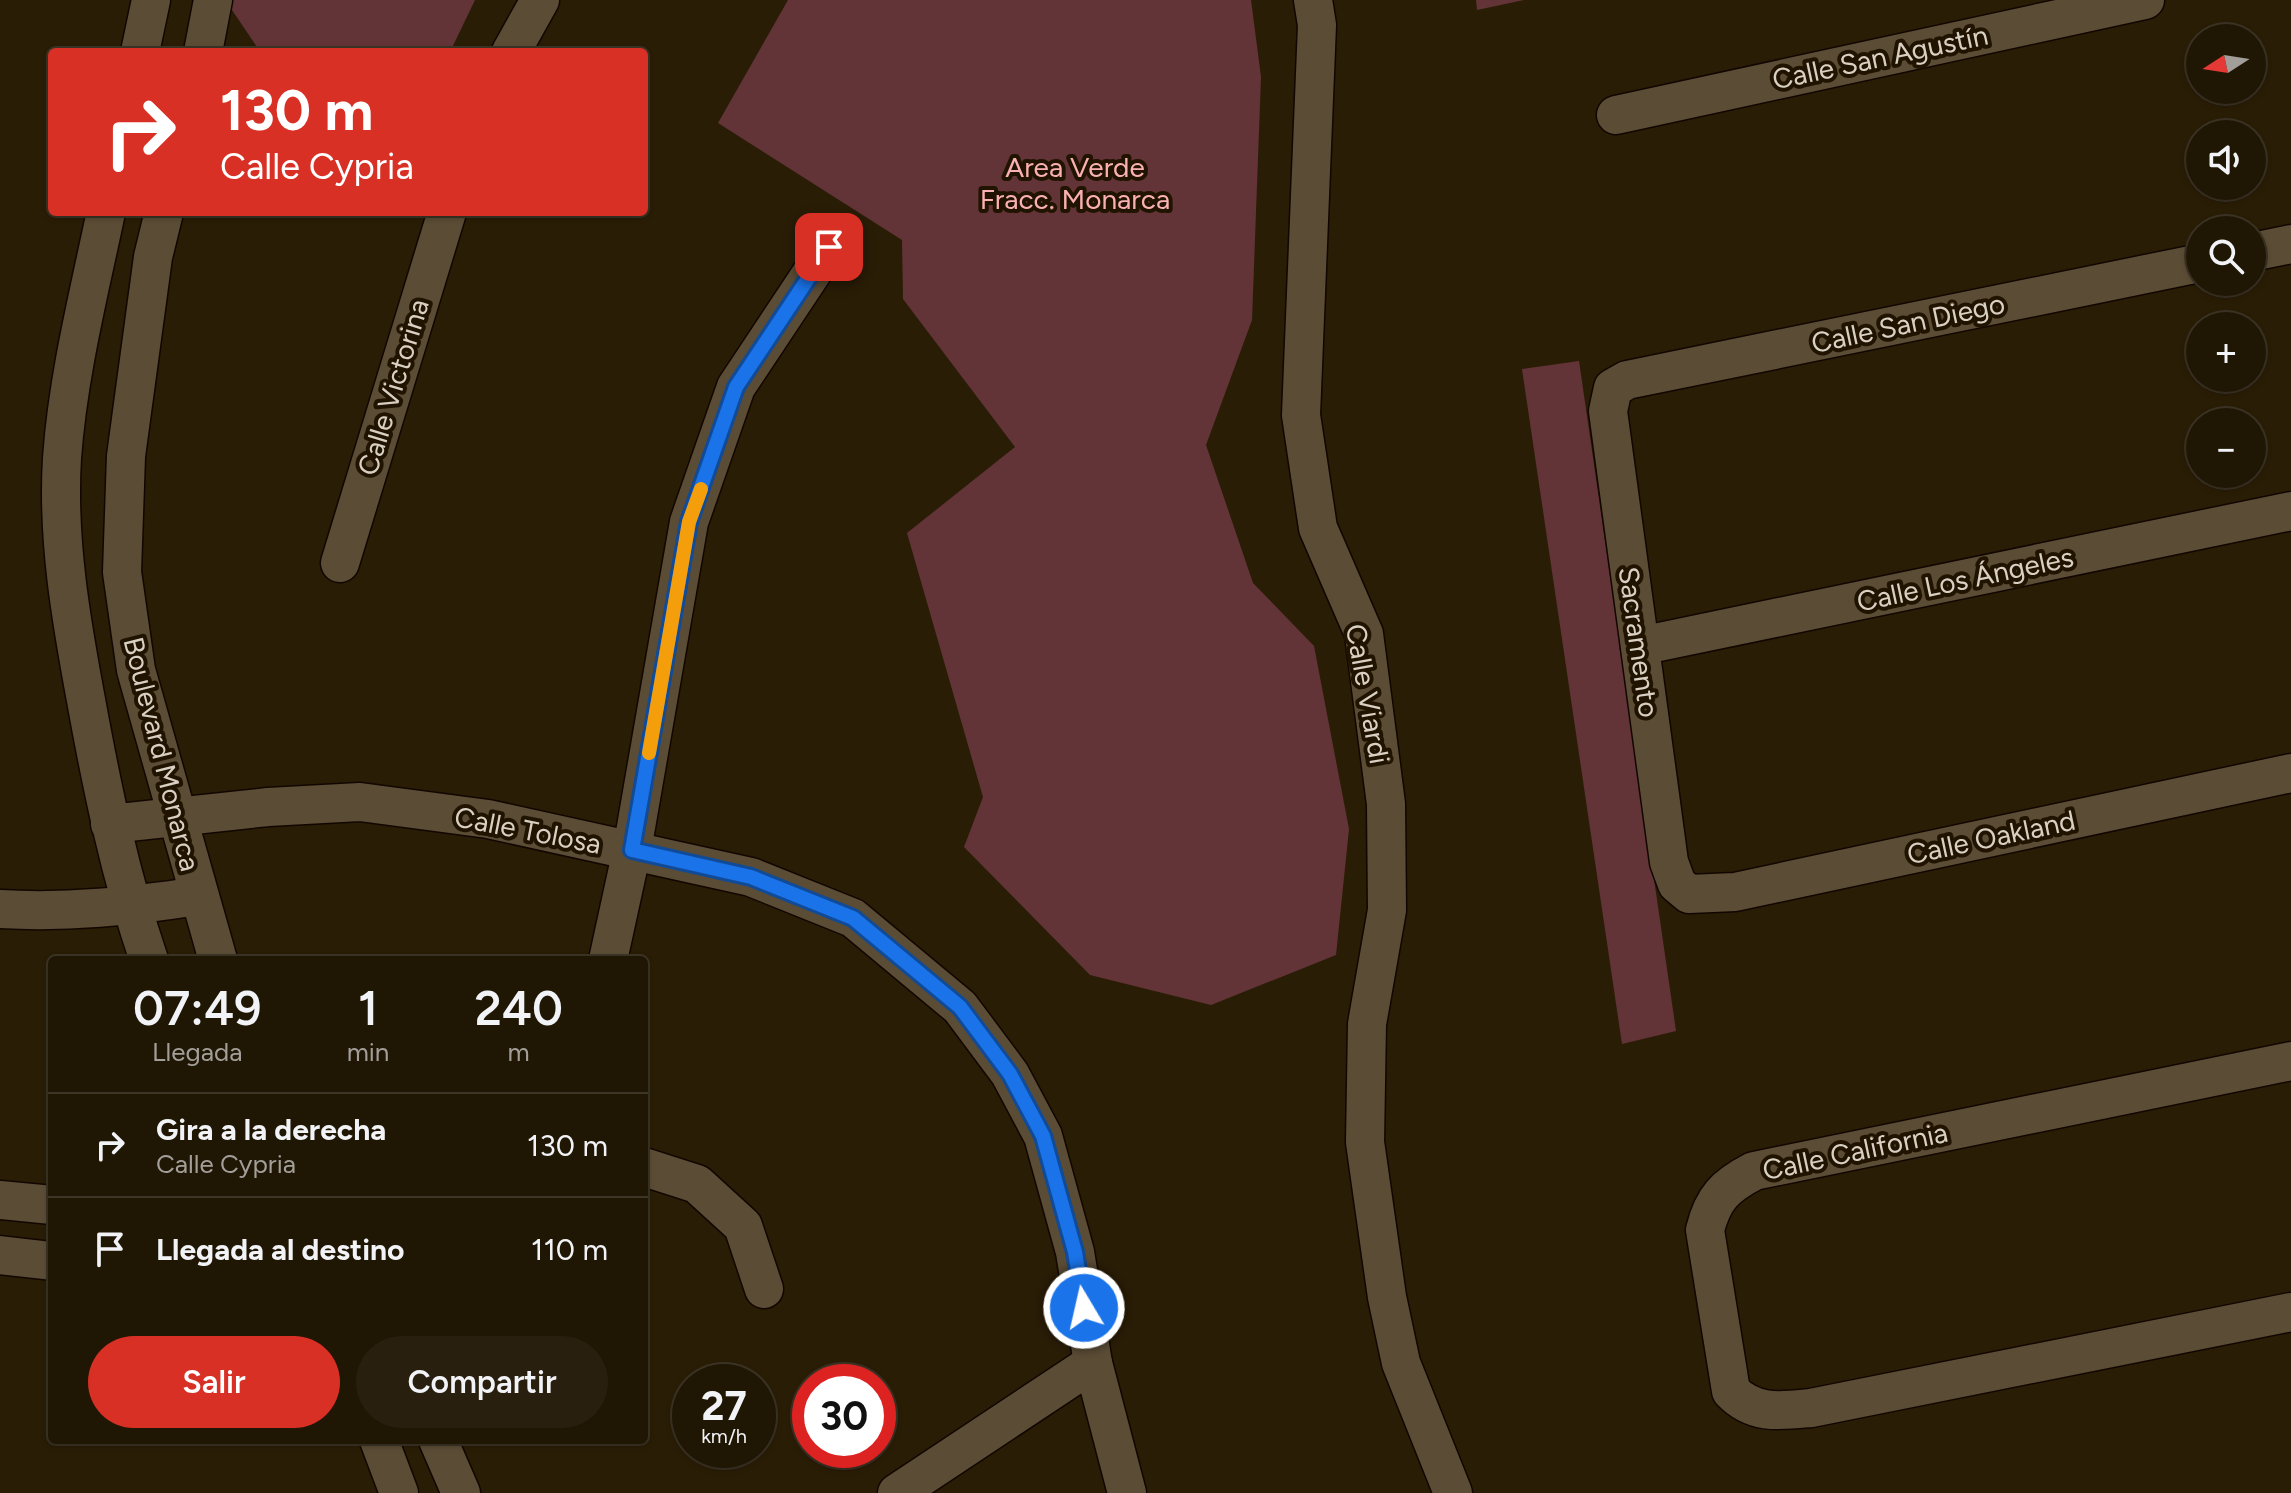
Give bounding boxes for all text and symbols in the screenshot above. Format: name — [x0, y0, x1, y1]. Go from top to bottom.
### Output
street label: Calle San Agustín — [1769, 18, 1991, 96]
north arrow — [2186, 24, 2266, 104]
map controls — [2186, 24, 2266, 488]
text: 130 m — [220, 77, 373, 144]
icon: right — [88, 80, 192, 184]
button: sound — [2186, 120, 2266, 200]
text: Calle Cypria — [220, 145, 414, 188]
park label: Area Verde Fracc. Monarca — [980, 150, 1170, 216]
pin — [795, 213, 863, 281]
button: search — [2186, 216, 2266, 296]
icon: arrive — [807, 225, 851, 269]
street label: Calle San Diego — [1808, 286, 2008, 360]
street label: Calle Victorina — [350, 295, 436, 479]
button: + — [2186, 312, 2266, 392]
button: − — [2186, 408, 2266, 488]
street label: Calle Los Ángeles — [1854, 539, 2076, 619]
street label: Sacramento — [1612, 564, 1666, 720]
street label: Calle Viardi — [1339, 621, 1397, 767]
street label: Boulevard Monarca — [116, 633, 208, 875]
street label: Calle Tolosa — [452, 799, 604, 861]
street label: Calle Oakland — [1904, 803, 2078, 871]
text: 07:49 — [133, 979, 262, 1037]
text: 1 — [358, 979, 378, 1037]
text: 240 — [474, 979, 563, 1037]
text: Llegada — [152, 1036, 243, 1068]
text: min — [347, 1036, 389, 1068]
text: m — [508, 1036, 530, 1068]
text: Gira a la derecha — [156, 1111, 386, 1148]
street label: Calle California — [1759, 1115, 1951, 1187]
icon: right — [88, 1123, 132, 1167]
text: 130 m — [527, 1127, 608, 1164]
text: Calle Cypria — [156, 1148, 296, 1180]
icon: arrive — [88, 1227, 132, 1271]
text: Llegada al destino — [156, 1231, 404, 1268]
text: 110 m — [531, 1231, 608, 1268]
position arrow — [1042, 1266, 1126, 1350]
button: Salir — [88, 1336, 340, 1428]
button: Compartir — [356, 1336, 608, 1428]
speed limit sign: 30 — [792, 1364, 896, 1468]
text: 27 — [701, 1382, 747, 1430]
text: km/h — [701, 1424, 747, 1448]

